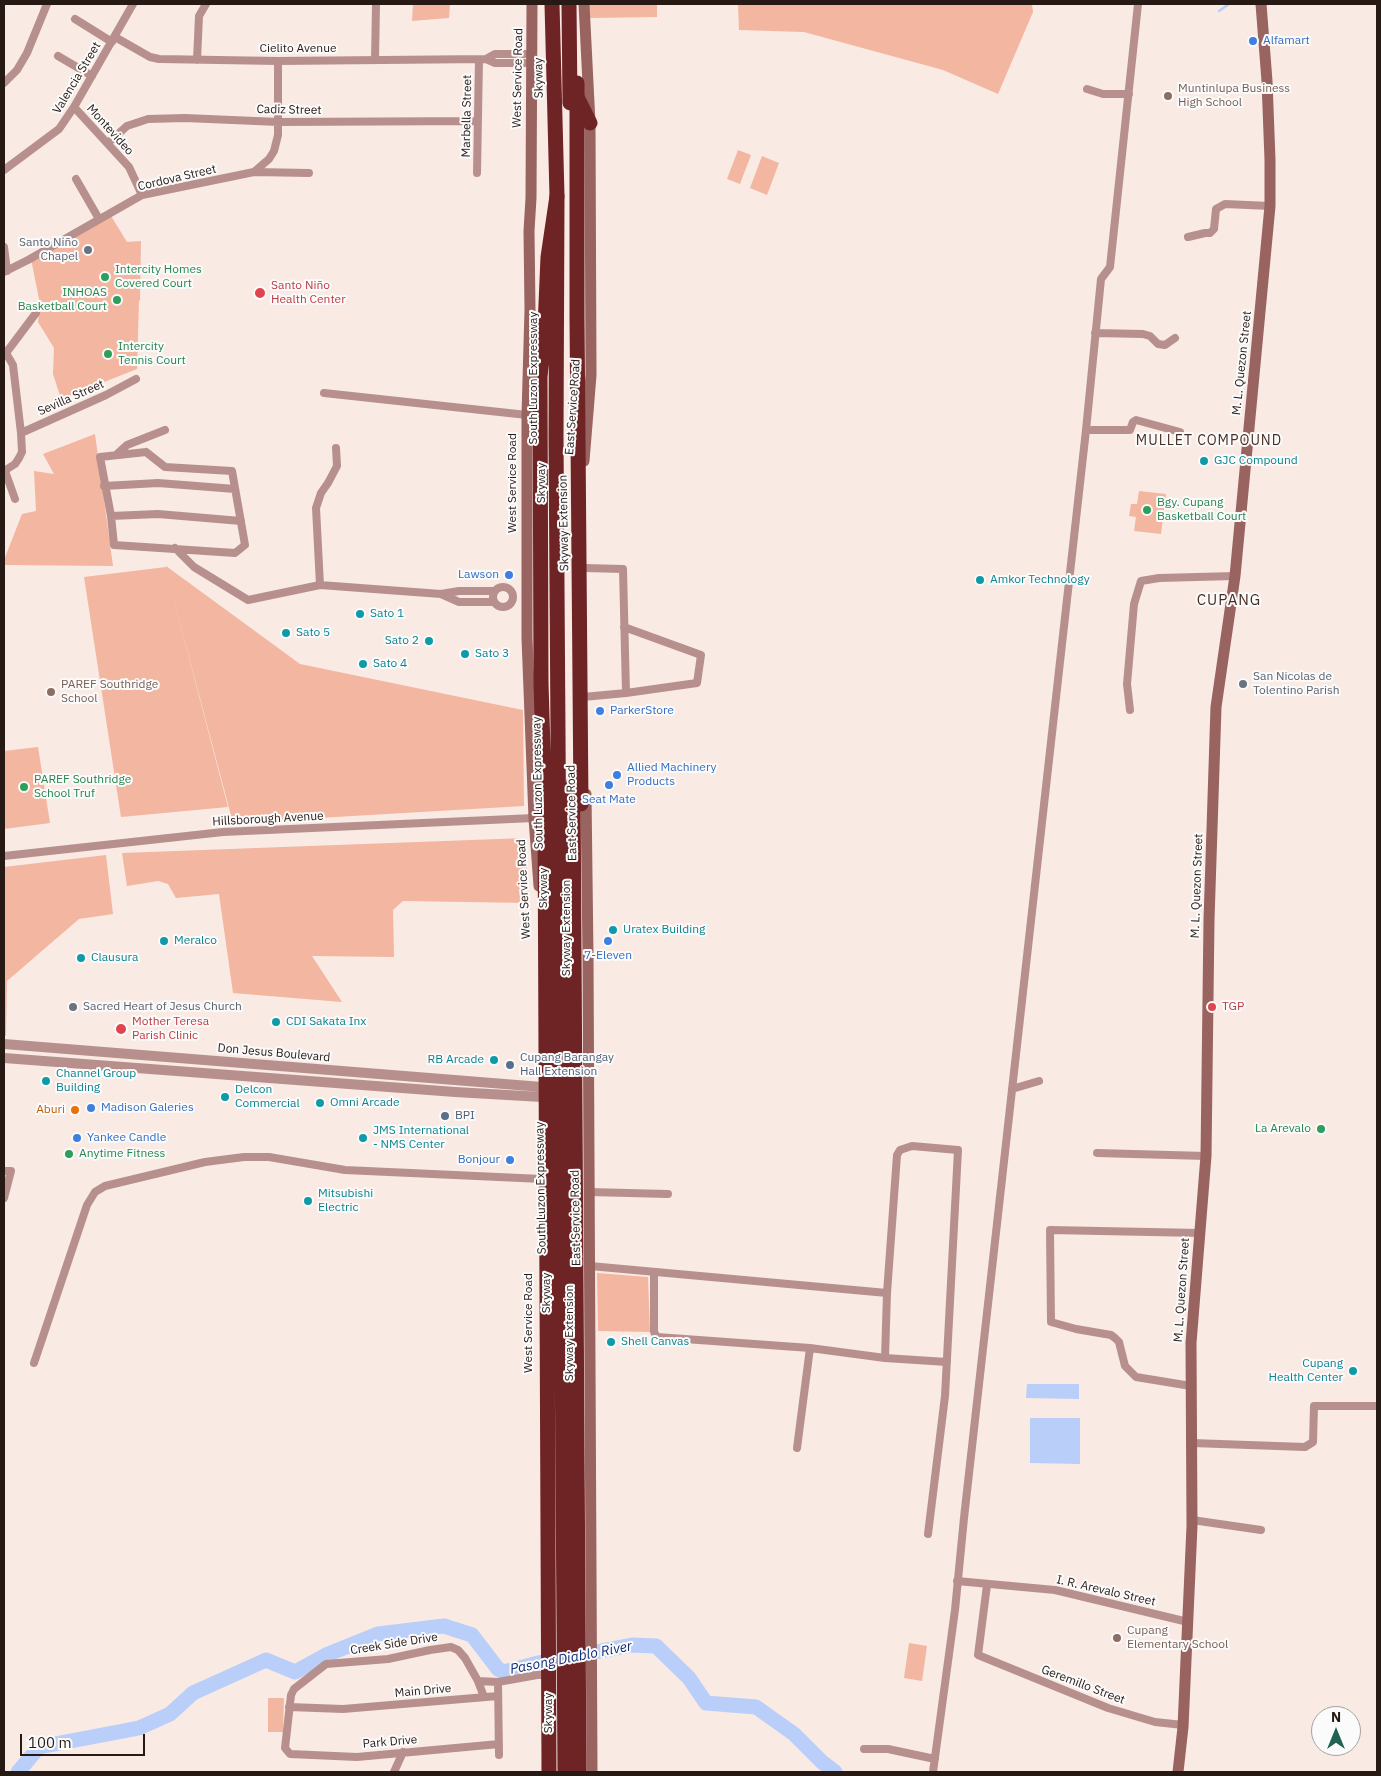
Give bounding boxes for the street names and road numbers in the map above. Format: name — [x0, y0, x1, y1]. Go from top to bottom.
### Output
street label: West Service Road — [510, 28, 526, 128]
street label: Valencia Street — [50, 39, 104, 117]
street label: Cielito Avenue — [259, 42, 337, 56]
street label: Skyway — [531, 58, 547, 98]
street label: Marbella Street — [459, 75, 475, 157]
street label: Montevideo — [84, 102, 136, 158]
street label: Cadiz Street — [256, 102, 322, 118]
street label: Cordova Street — [136, 162, 218, 194]
street label: M. L. Quezon Street — [1229, 310, 1255, 416]
street label: South Luzon Expressway — [527, 312, 541, 444]
street label: East Service Road — [562, 359, 584, 455]
street label: Sevilla Street — [36, 377, 106, 419]
street label: West Service Road — [506, 433, 520, 533]
street label: Skyway — [535, 463, 549, 503]
street label: Skyway Extension — [556, 475, 572, 571]
street label: South Luzon Expressway — [530, 716, 546, 850]
street label: East Service Road — [564, 765, 580, 861]
street label: Hillsborough Avenue — [212, 809, 324, 829]
street label: M. L. Quezon Street — [1188, 833, 1206, 939]
street label: West Service Road — [514, 839, 534, 939]
street label: Skyway — [537, 868, 551, 908]
street label: Skyway Extension — [560, 880, 574, 976]
street label: Don Jesus Boulevard — [217, 1041, 331, 1065]
street label: South Luzon Expressway — [533, 1121, 549, 1255]
street label: East Service Road — [568, 1170, 584, 1266]
street label: M. L. Quezon Street — [1171, 1237, 1193, 1343]
street label: West Service Road — [522, 1273, 536, 1373]
street label: Skyway — [540, 1273, 554, 1313]
street label: Skyway Extension — [563, 1285, 577, 1381]
street label: I. R. Arevalo Street — [1055, 1573, 1157, 1609]
street label: Creek Side Drive — [349, 1630, 439, 1658]
street label: Geremillo Street — [1039, 1662, 1127, 1708]
street label: Main Drive — [394, 1681, 452, 1701]
street label: Skyway — [542, 1693, 556, 1733]
street label: Park Drive — [362, 1732, 418, 1752]

